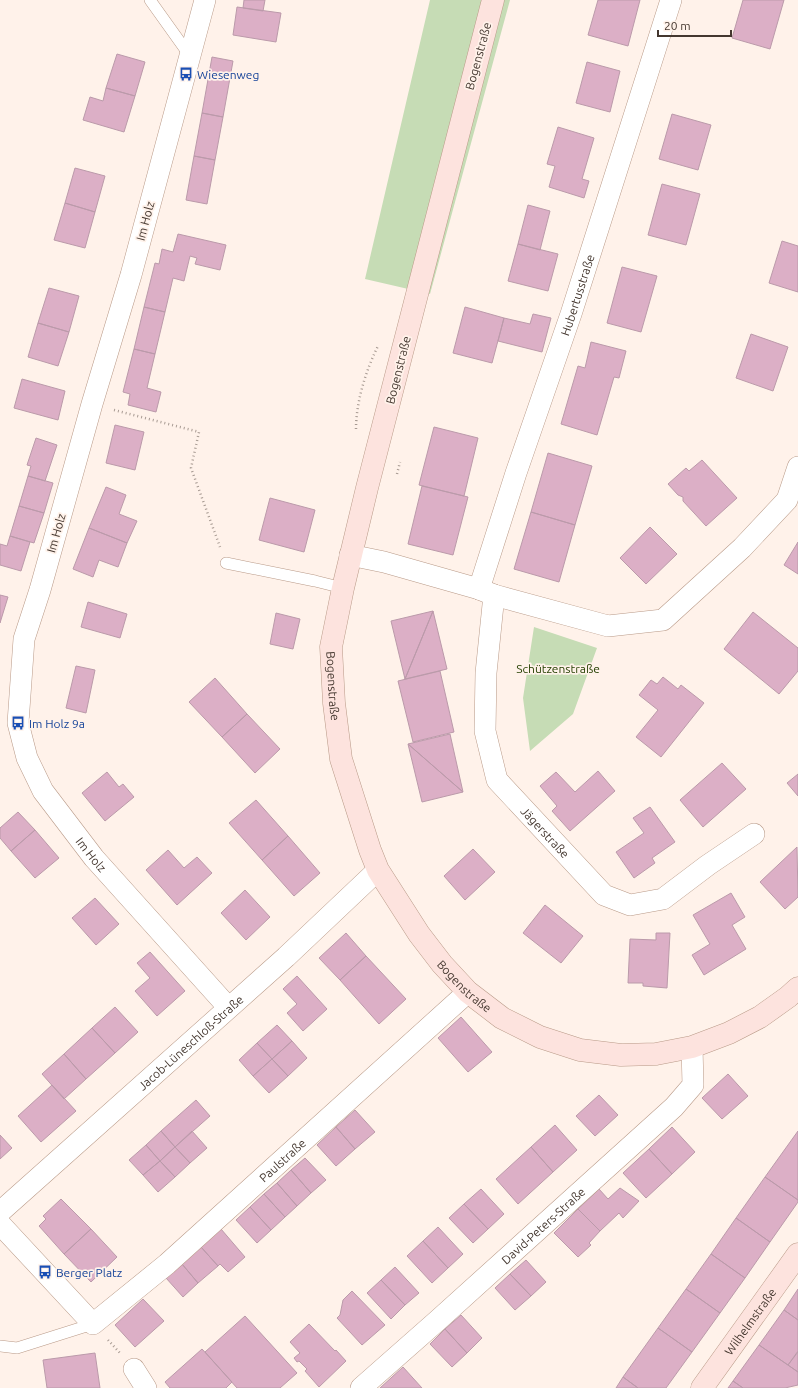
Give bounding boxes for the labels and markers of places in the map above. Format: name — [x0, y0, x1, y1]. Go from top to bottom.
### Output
bus stop icon: Wiesenweg — [178, 66, 194, 82]
place label: Wiesenweg — [197, 68, 259, 81]
bus stop icon: Im Holz 9a — [10, 715, 26, 731]
place label: Im Holz 9a — [29, 717, 85, 730]
bus stop icon: Berger Platz — [37, 1264, 53, 1280]
place label: Berger Platz — [56, 1266, 123, 1279]

